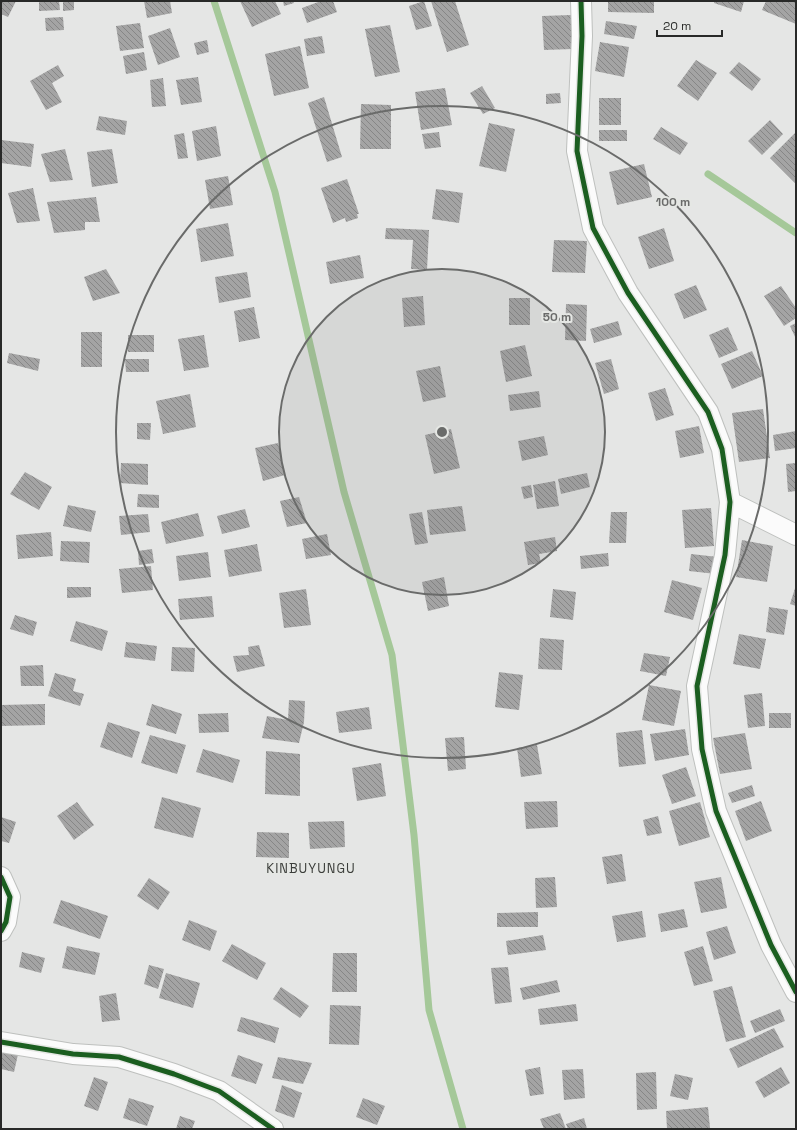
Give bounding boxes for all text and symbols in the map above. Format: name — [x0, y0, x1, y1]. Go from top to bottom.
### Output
scale bar — [657, 12, 722, 38]
text: 20 m — [663, 18, 691, 34]
text: 100 m — [656, 194, 690, 210]
text: 50 m — [543, 309, 571, 325]
centre of rings — [435, 425, 449, 439]
district label: KINBUYUNGU — [266, 860, 356, 877]

